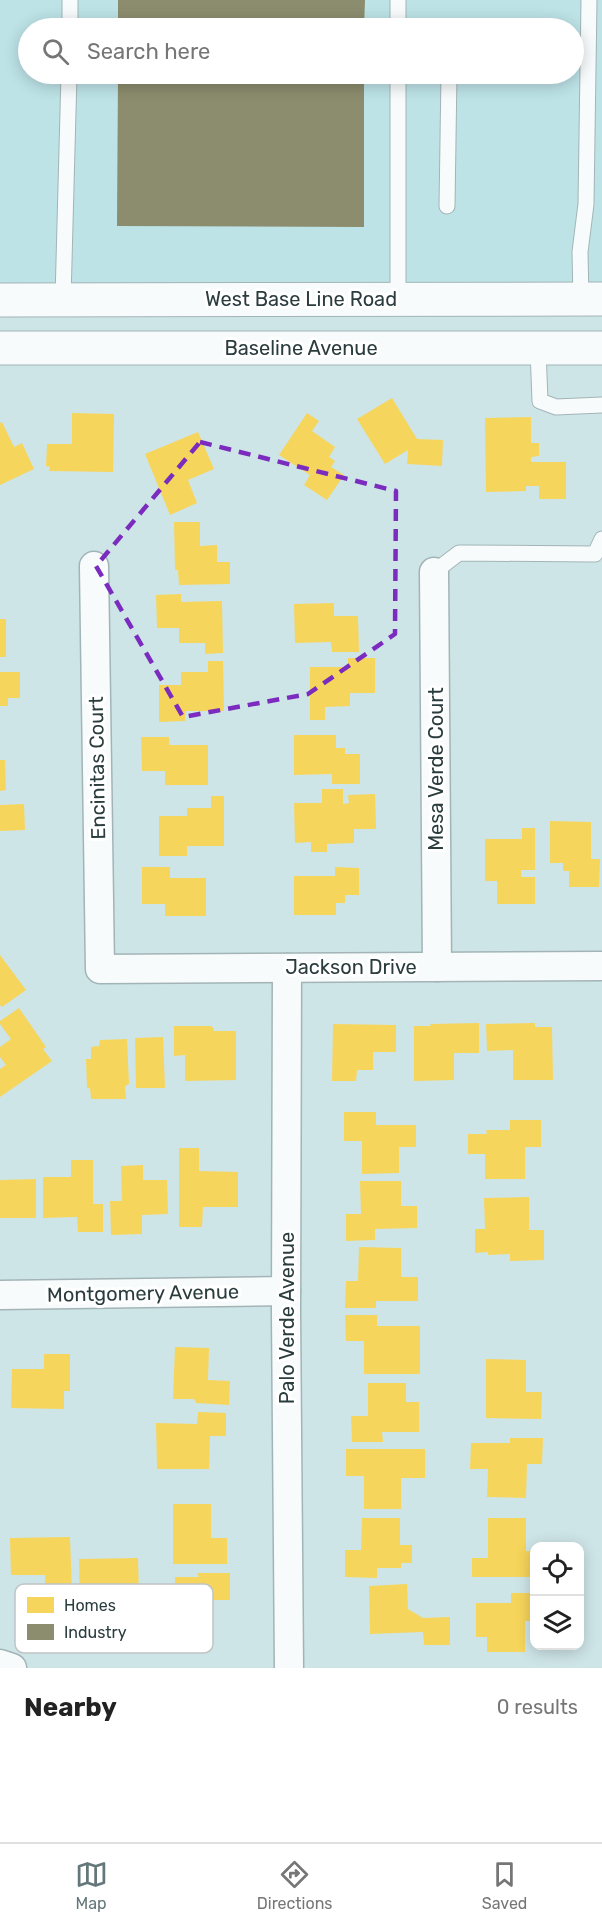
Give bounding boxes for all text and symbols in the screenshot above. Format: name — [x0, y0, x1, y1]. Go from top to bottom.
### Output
search box — [18, 18, 584, 84]
icon: search — [39, 35, 72, 68]
text: Search here — [87, 38, 210, 65]
street label: West Base Line Road — [205, 287, 397, 311]
street label: Baseline Avenue — [224, 336, 378, 360]
street label: Mesa Verde Court — [424, 687, 448, 851]
street label: Encinitas Court — [84, 696, 110, 840]
street label: Jackson Drive — [285, 955, 417, 979]
street label: Palo Verde Avenue — [275, 1232, 299, 1404]
street label: Montgomery Avenue — [47, 1279, 239, 1307]
map controls — [530, 1542, 584, 1650]
button: locate — [530, 1542, 584, 1596]
legend — [15, 1584, 213, 1653]
text: Homes — [64, 1596, 116, 1615]
button: layers — [530, 1596, 584, 1650]
text: Industry — [64, 1623, 127, 1642]
text: Nearby — [24, 1692, 117, 1723]
text: 0 results — [497, 1695, 578, 1719]
tab: Map — [75, 1858, 108, 1913]
tab: Directions — [257, 1858, 333, 1913]
tab: Saved — [482, 1858, 527, 1913]

